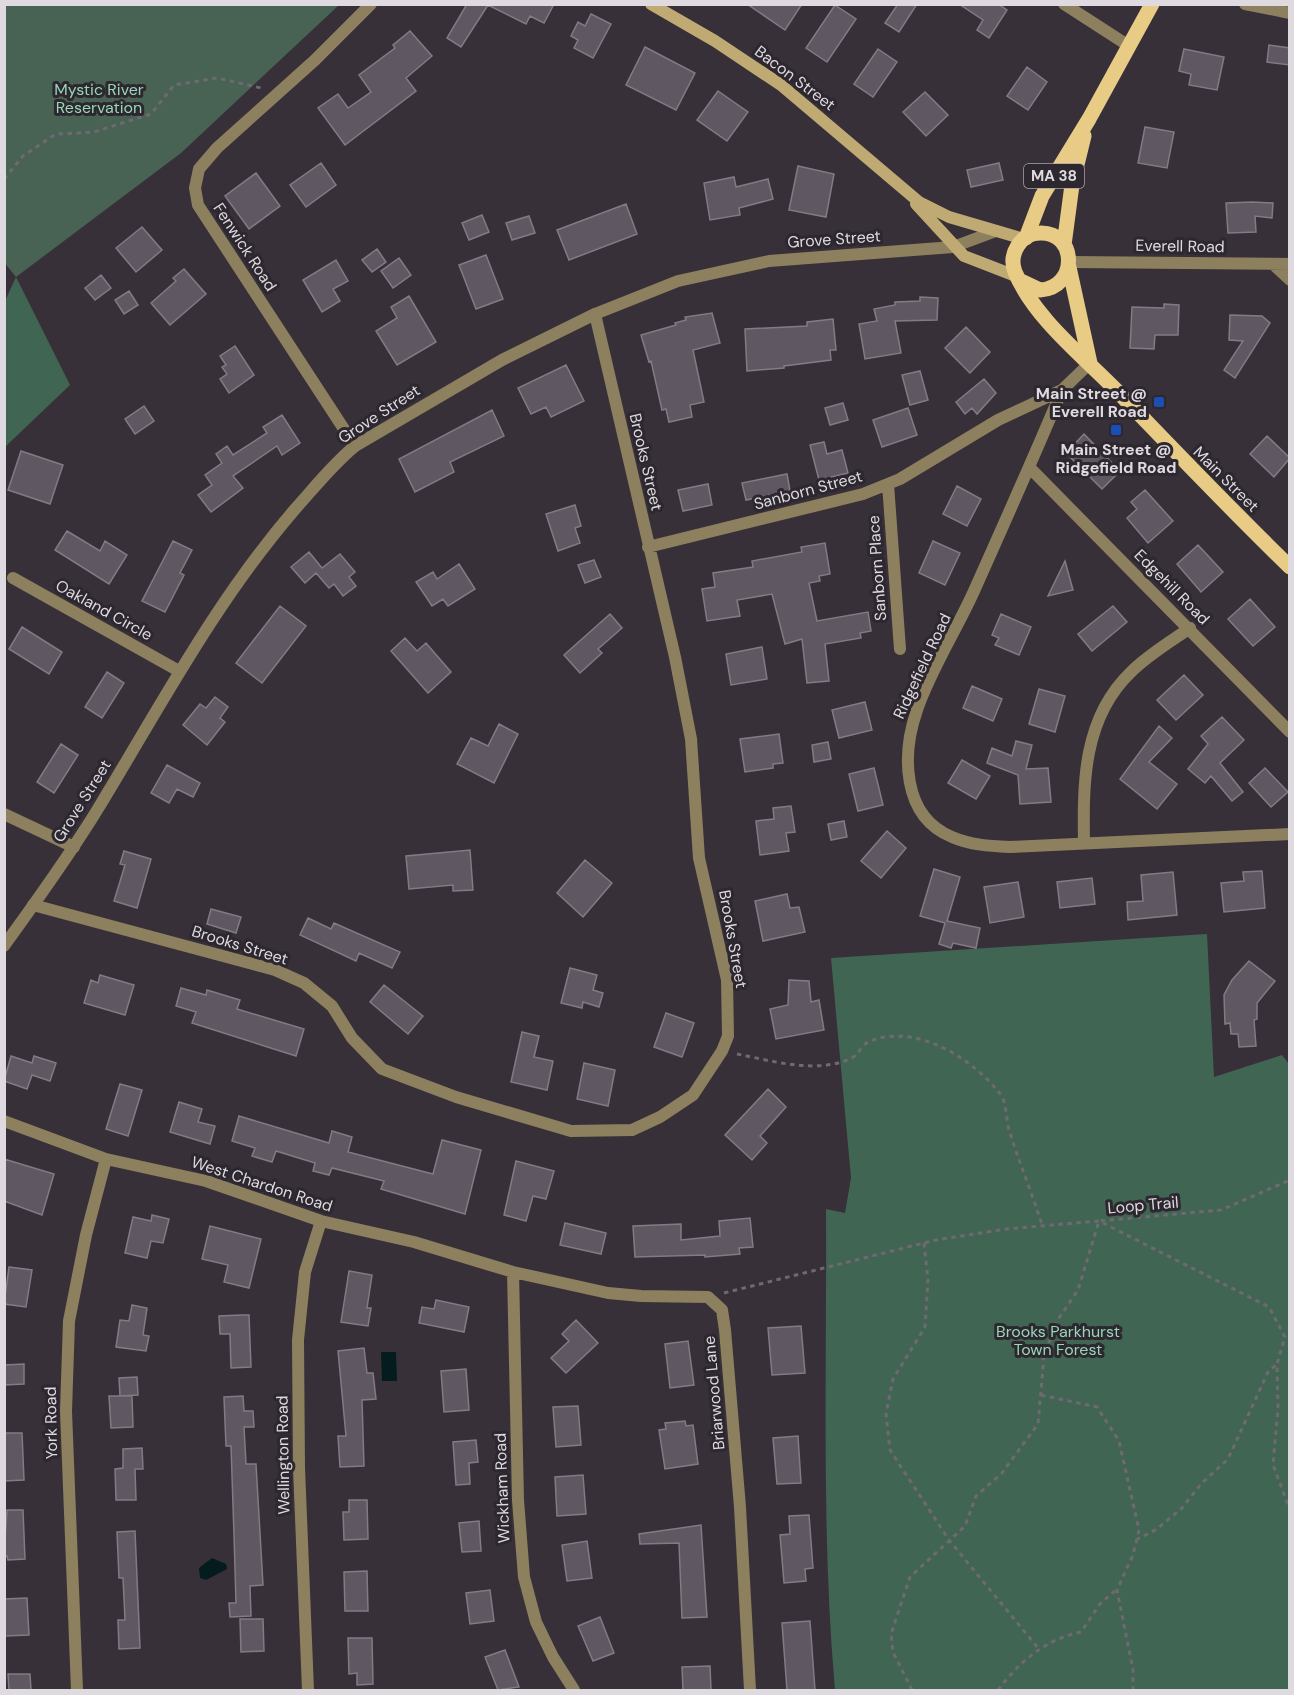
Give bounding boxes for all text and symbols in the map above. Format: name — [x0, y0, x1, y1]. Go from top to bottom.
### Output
street label: Bacon Street — [750, 41, 840, 115]
park label: Mystic River Reservation — [54, 79, 144, 118]
road number: MA 38 — [1024, 164, 1084, 188]
street label: Fenwick Road — [209, 199, 281, 295]
street label: Grove Street — [787, 225, 881, 253]
street label: Everell Road — [1135, 235, 1225, 257]
street label: Grove Street — [334, 380, 424, 448]
place label: Main Street @ Everell Road — [1036, 383, 1147, 422]
marker: Main Street @ Everell Road — [1152, 395, 1166, 409]
street label: Brooks Street — [625, 411, 667, 513]
marker: Main Street @ Ridgefield Road — [1109, 423, 1123, 437]
place label: Main Street @ Ridgefield Road — [1056, 439, 1176, 478]
street label: Main Street — [1189, 442, 1263, 516]
street label: Sanborn Street — [751, 465, 865, 515]
street label: Sanborn Place — [863, 514, 891, 622]
street label: Edgehill Road — [1130, 545, 1214, 629]
street label: Oakland Circle — [52, 575, 156, 645]
street label: Ridgefield Road — [888, 610, 956, 722]
street label: Grove Street — [48, 756, 116, 846]
street label: Brooks Street — [714, 888, 752, 990]
street label: Brooks Street — [189, 920, 291, 970]
street label: West Chardon Road — [189, 1151, 335, 1217]
street label: Loop Trail — [1106, 1191, 1180, 1219]
park label: Brooks Parkhurst Town Forest — [996, 1321, 1120, 1360]
street label: Briarwood Lane — [699, 1335, 729, 1451]
street label: York Road — [40, 1386, 62, 1460]
street label: Wellington Road — [271, 1395, 295, 1515]
street label: Wickham Road — [490, 1433, 514, 1543]

